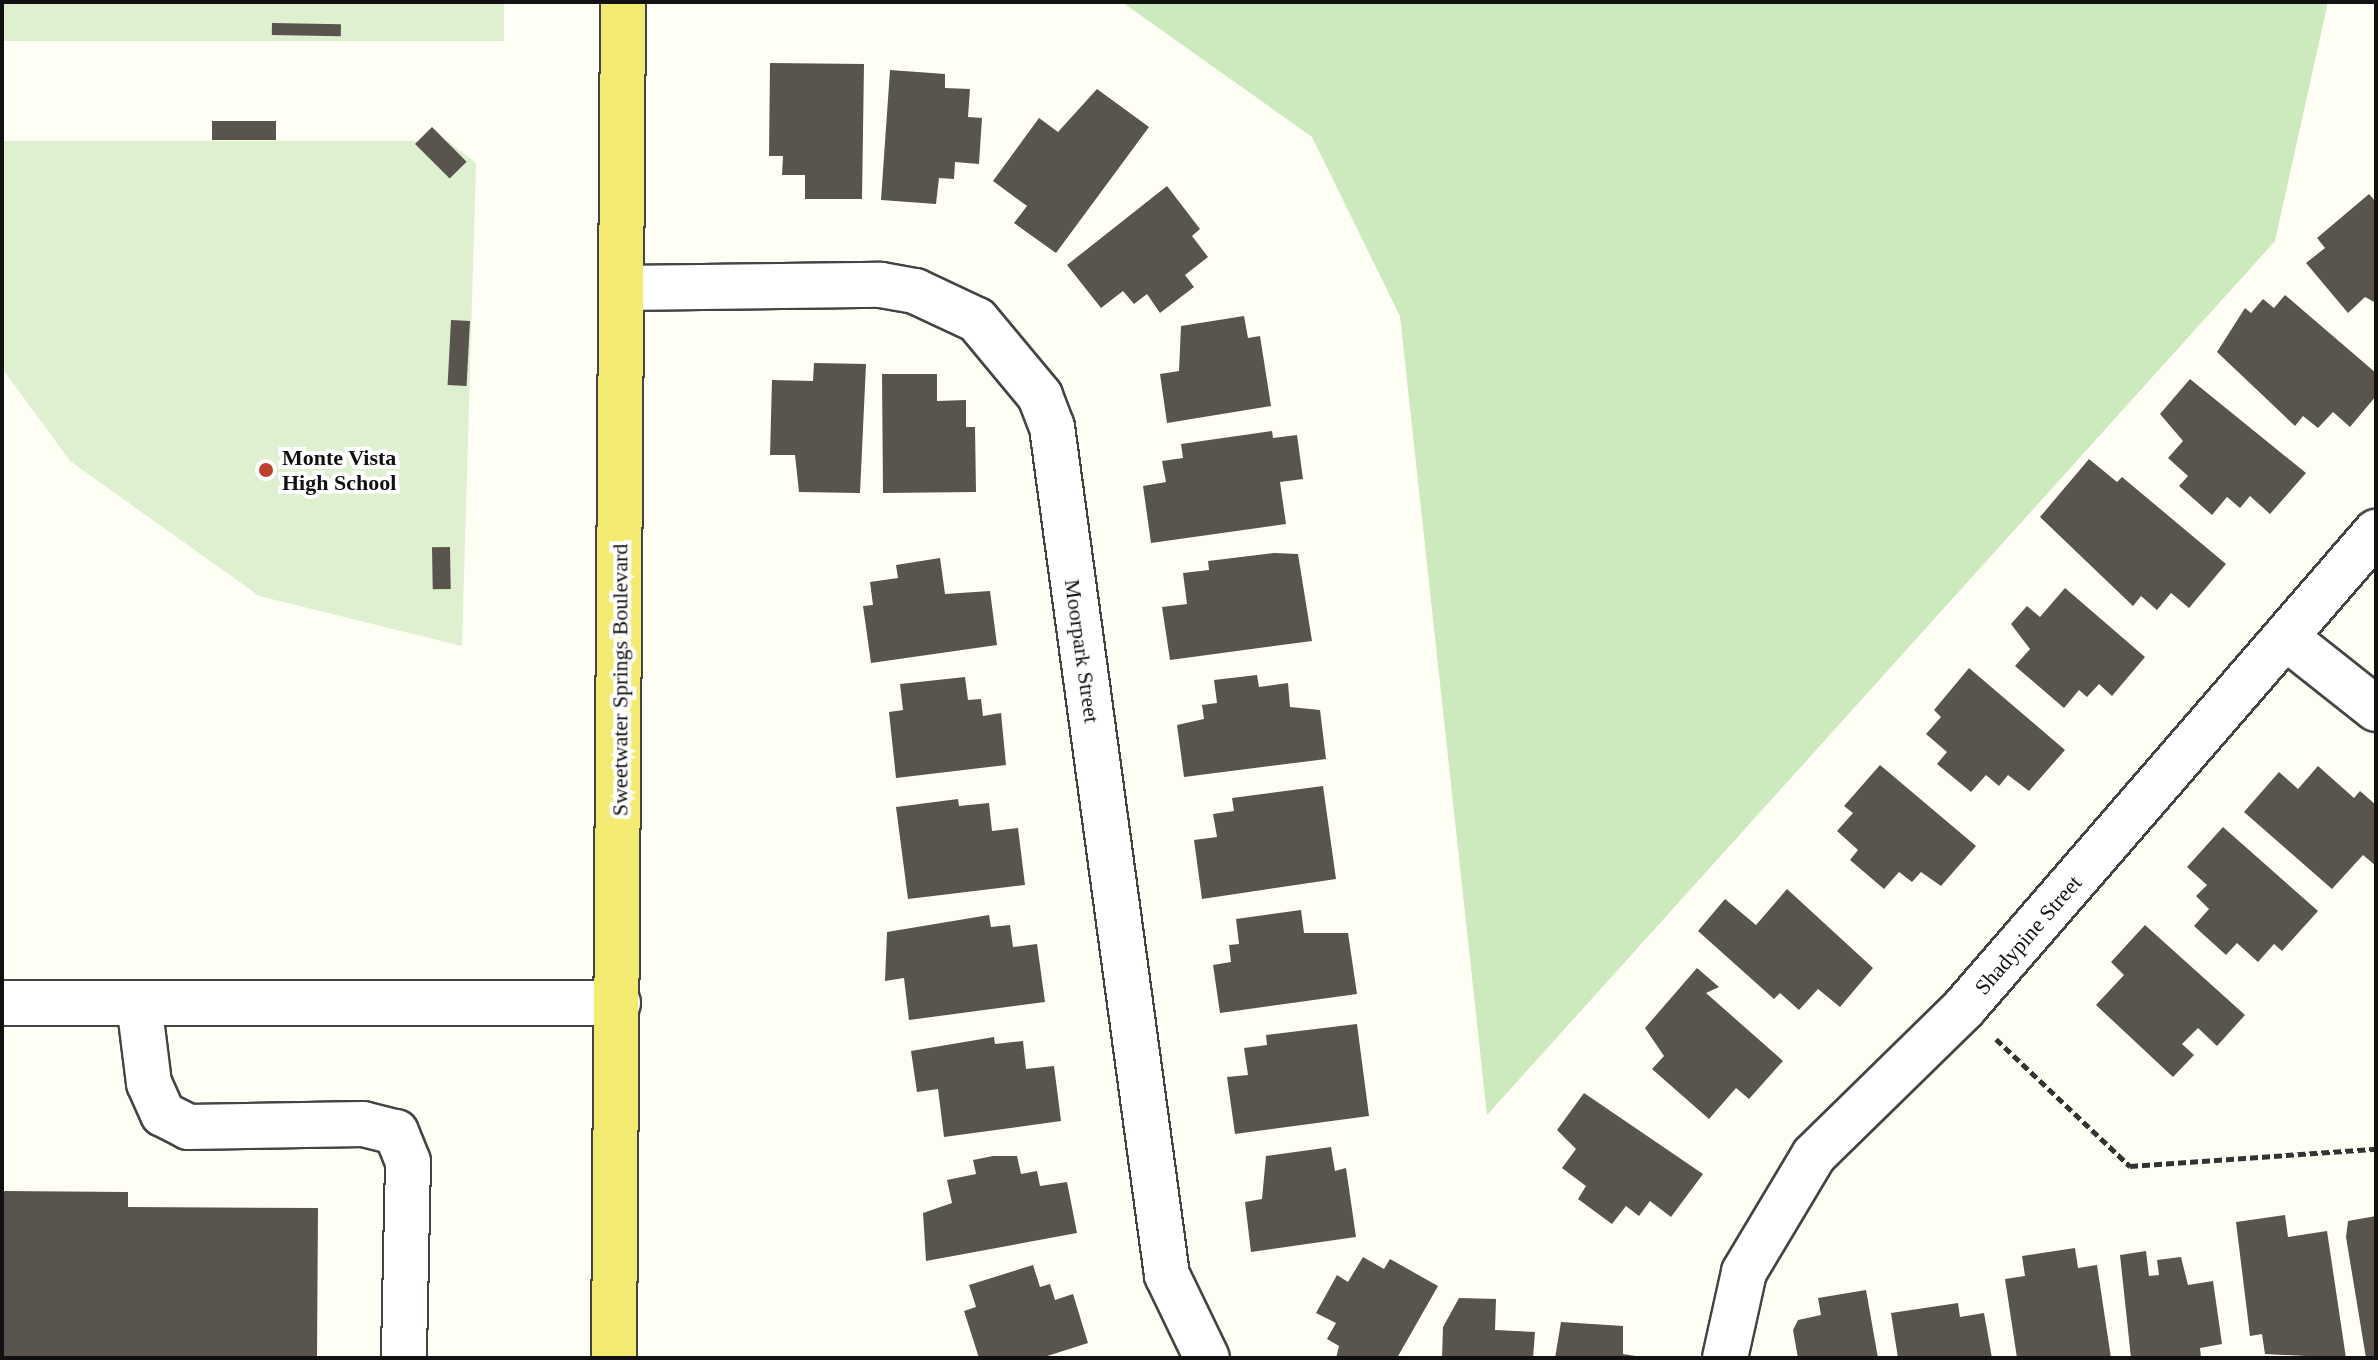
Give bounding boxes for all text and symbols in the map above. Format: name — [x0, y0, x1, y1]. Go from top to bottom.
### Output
place label: Monte Vista High School — [282, 444, 397, 496]
marker: Monte Vista High School — [257, 461, 275, 479]
street label: Sweetwater Springs Boulevard — [607, 544, 633, 816]
street label: Moorpark Street — [1059, 577, 1105, 725]
street label: Shadypine Street — [1969, 870, 2087, 1000]

